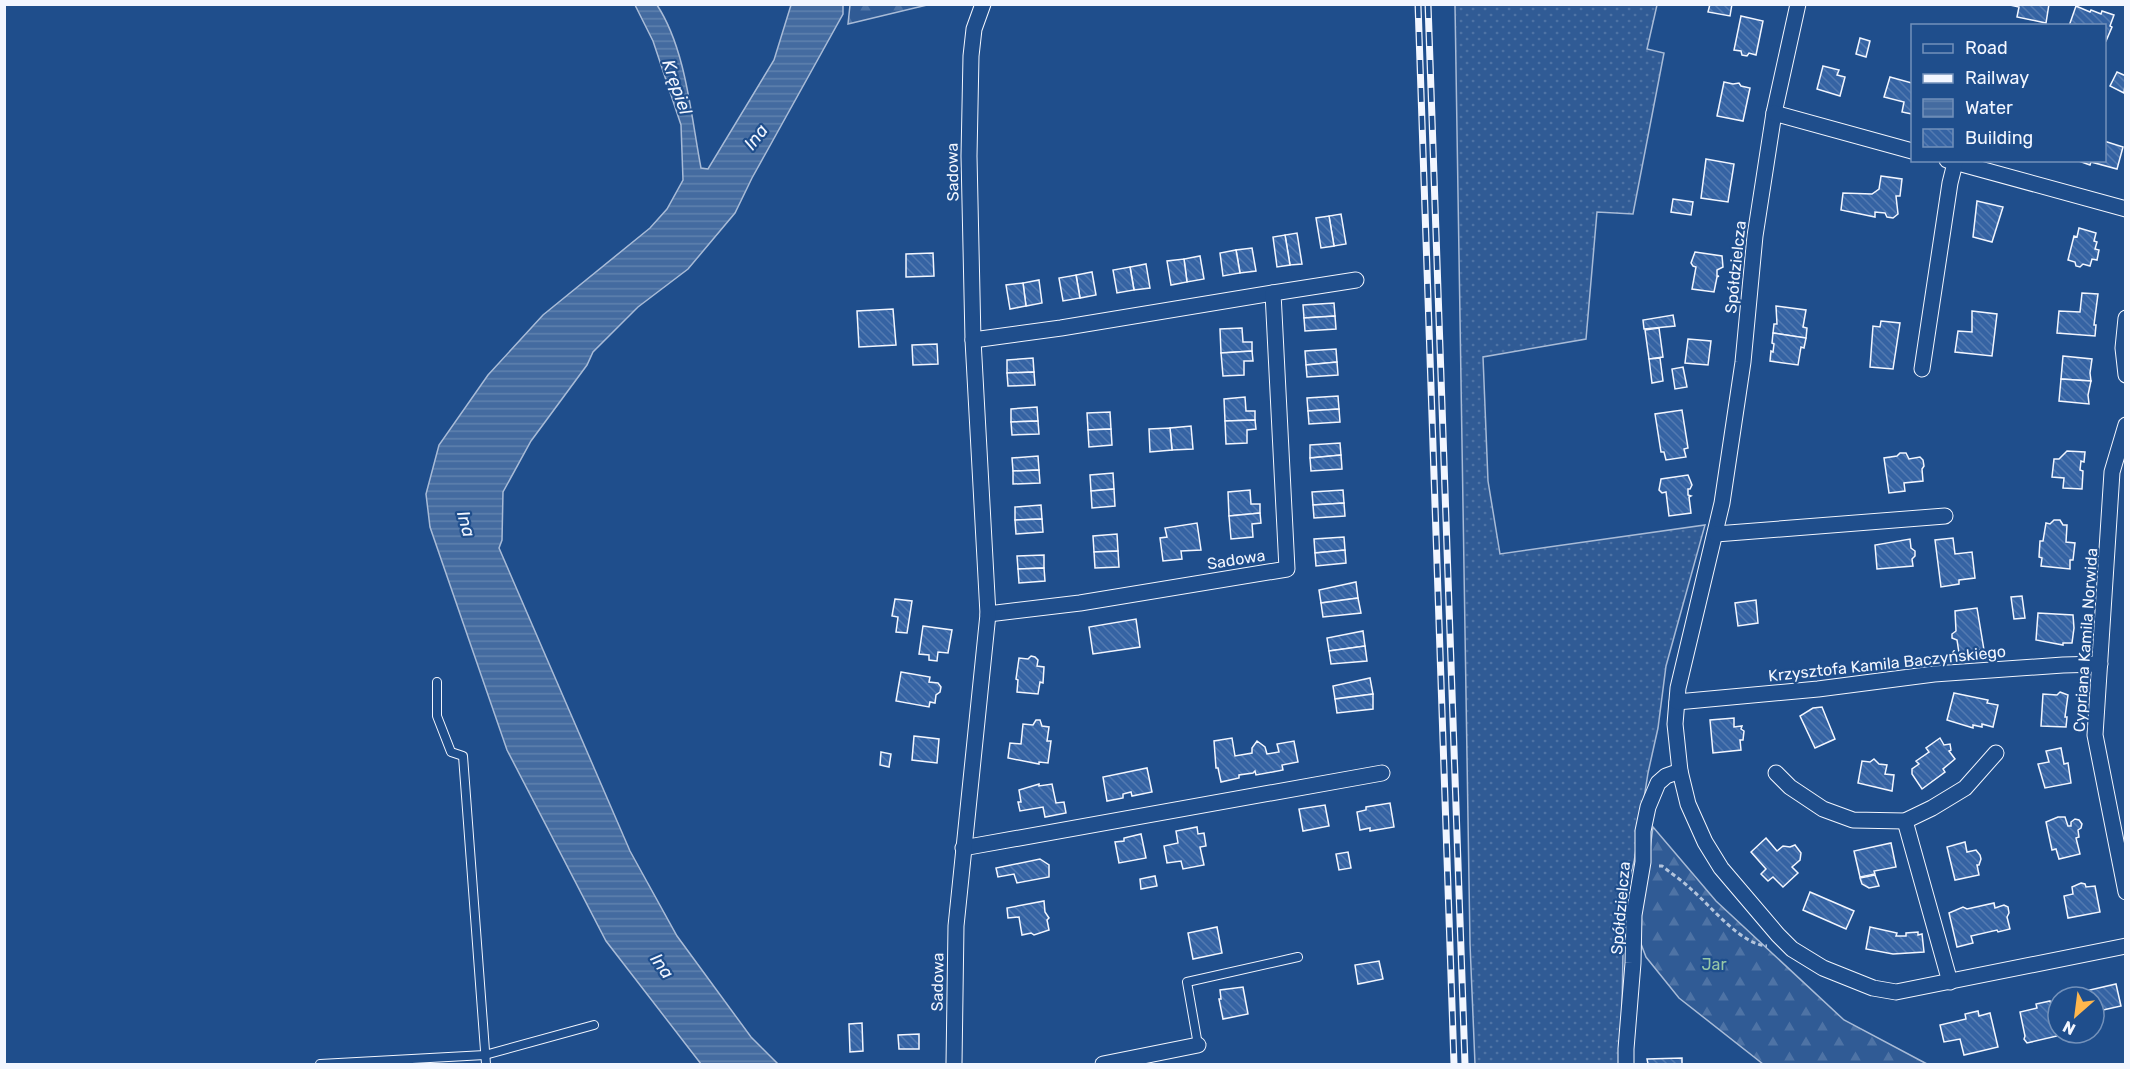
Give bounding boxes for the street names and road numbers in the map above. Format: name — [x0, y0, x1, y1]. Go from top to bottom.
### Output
street label: Sadowa — [942, 142, 963, 202]
street label: Spółdzielcza — [1721, 220, 1750, 314]
street label: Sadowa — [1206, 546, 1267, 573]
street label: Cypriana Kamila Norwida — [2070, 547, 2101, 733]
street label: Krzysztofa Kamila Baczyńskiego — [1767, 642, 2007, 685]
street label: Spółdzielcza — [1607, 861, 1634, 955]
street label: Sadowa — [927, 952, 948, 1012]

